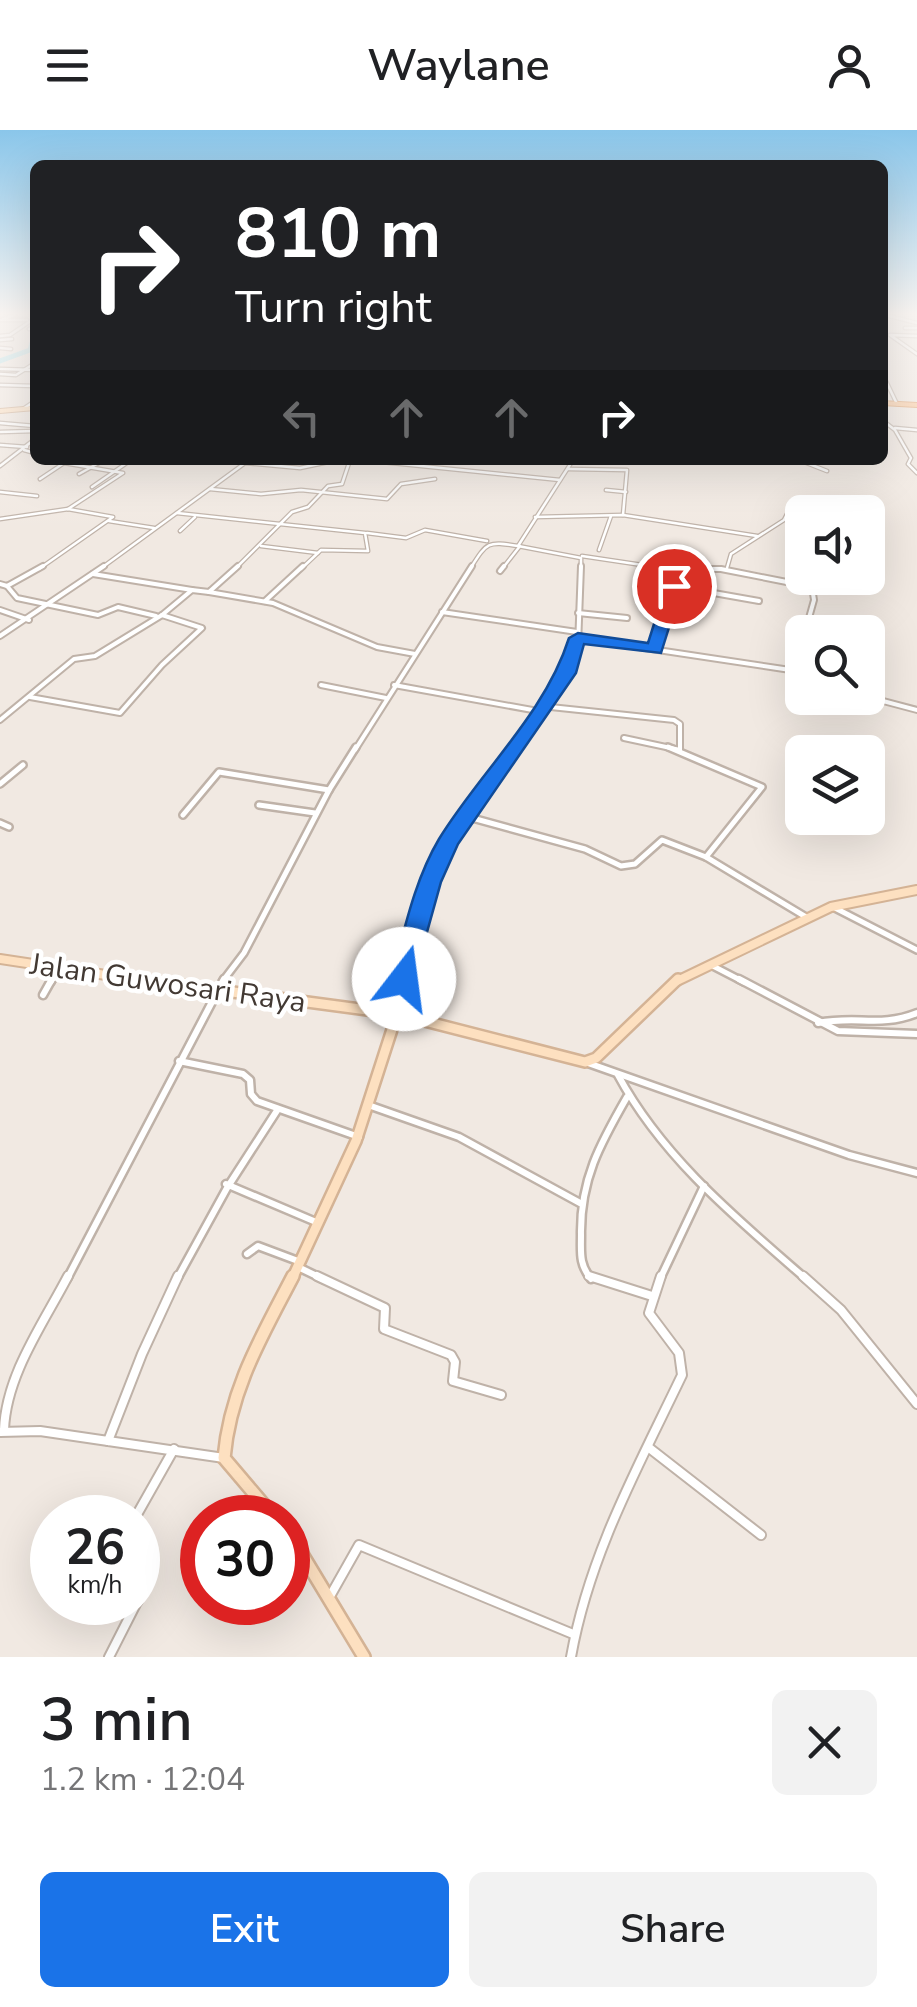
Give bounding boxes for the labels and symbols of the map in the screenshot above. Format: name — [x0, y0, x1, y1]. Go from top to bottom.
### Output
pin — [632, 544, 717, 629]
position arrow — [352, 927, 456, 1031]
street label: Jalan Guwosari Raya — [26, 944, 308, 1023]
speed limit sign: 30 — [180, 1495, 310, 1625]

